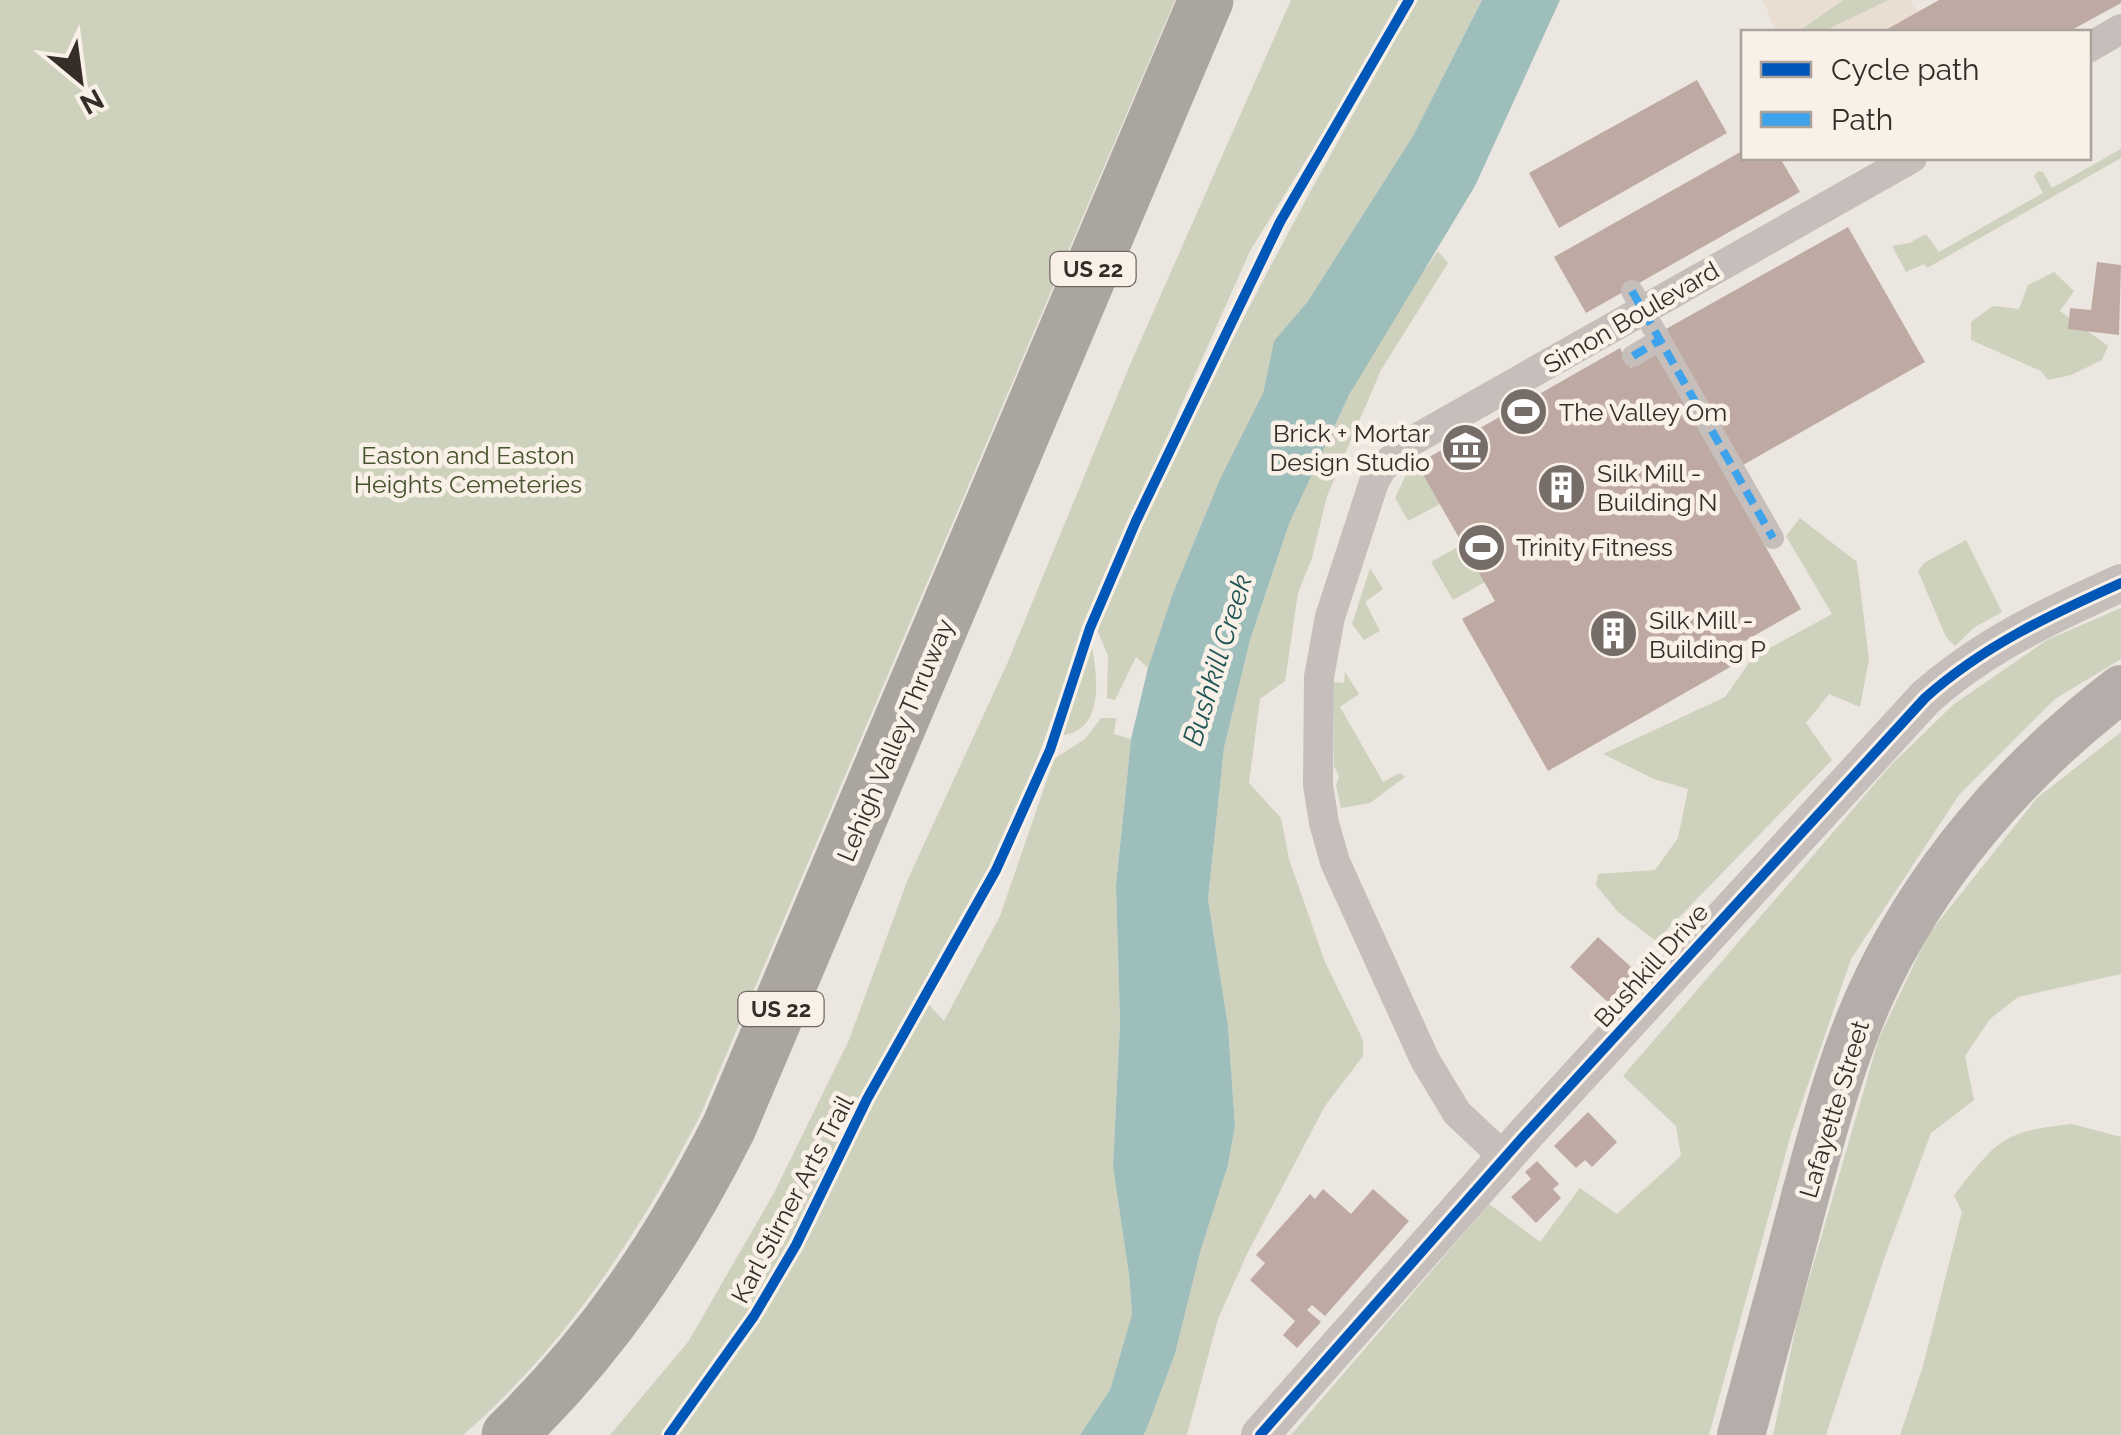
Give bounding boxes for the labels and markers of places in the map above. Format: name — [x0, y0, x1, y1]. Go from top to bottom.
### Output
sports icon: The Valley Om — [1498, 386, 1550, 438]
place label: The Valley Om — [1559, 397, 1727, 427]
place label: Brick + Mortar Design Studio — [1269, 418, 1430, 477]
museum icon: Brick + Mortar Design Studio — [1439, 421, 1491, 473]
place label: Silk Mill - Building N — [1597, 458, 1717, 517]
building icon: Silk Mill - Building N — [1536, 461, 1588, 513]
sports icon: Trinity Fitness — [1455, 521, 1507, 573]
place label: Trinity Fitness — [1516, 532, 1673, 562]
place label: Silk Mill - Building P — [1649, 605, 1766, 664]
building icon: Silk Mill - Building P — [1588, 608, 1640, 660]

